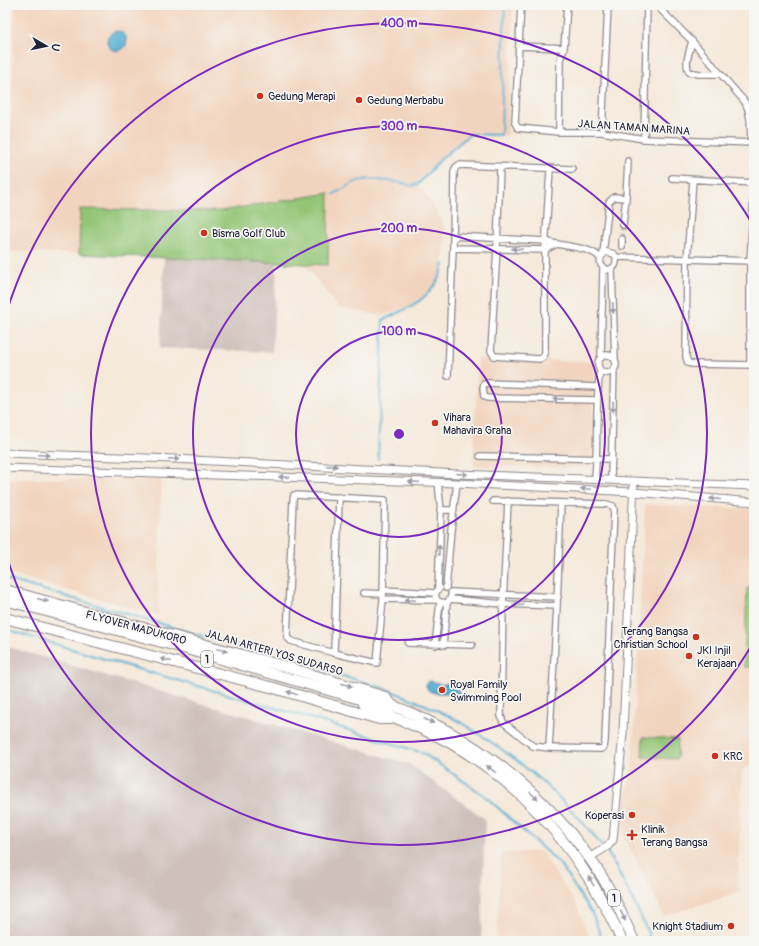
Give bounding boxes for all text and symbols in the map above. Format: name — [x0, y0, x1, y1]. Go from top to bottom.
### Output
text: 400 m — [380, 16, 418, 31]
north arrow — [26, 26, 66, 66]
text: U — [48, 43, 62, 52]
place label: Gedung Merapi — [268, 90, 335, 103]
marker: Gedung Merapi — [255, 91, 265, 101]
place label: Gedung Merbabu — [367, 94, 444, 107]
marker: Gedung Merbabu — [354, 95, 364, 105]
street label: JALAN TAMAN MARINA — [577, 117, 691, 138]
text: 300 m — [381, 119, 418, 134]
text: 200 m — [381, 221, 418, 236]
place label: Bisma Golf Club — [212, 227, 285, 240]
marker: Bisma Golf Club — [199, 228, 209, 238]
one-way arrow — [510, 246, 523, 252]
one-way arrow — [610, 302, 616, 315]
text: 100 m — [382, 324, 417, 339]
one-way arrow — [552, 396, 564, 403]
one-way arrow — [610, 401, 616, 414]
place label: Vihara Mahavira Graha — [443, 411, 511, 437]
marker: Vihara Mahavira Graha — [430, 418, 440, 428]
centre of rings — [392, 427, 406, 441]
one-way arrow — [38, 451, 50, 458]
one-way arrow — [168, 456, 181, 462]
one-way arrow — [326, 463, 338, 470]
one-way arrow — [455, 471, 468, 477]
one-way arrow — [277, 474, 290, 480]
one-way arrow — [408, 478, 420, 485]
one-way arrow — [580, 486, 592, 493]
one-way arrow — [709, 495, 721, 502]
one-way arrow — [436, 544, 443, 556]
one-way arrow — [404, 596, 416, 603]
one-way arrow — [37, 597, 49, 603]
one-way arrow — [512, 601, 524, 608]
street label: FLYOVER MADUKORO — [84, 608, 188, 647]
place label: Terang Bangsa Christian School — [614, 625, 688, 651]
street label: JALAN ARTERI YOS SUDARSO — [204, 627, 344, 678]
marker: Terang Bangsa Christian School — [691, 632, 701, 642]
place label: JKI Injil Kerajaan — [697, 644, 737, 670]
one-way arrow — [216, 647, 228, 653]
road number: 1 — [201, 651, 213, 667]
marker: JKI Injil Kerajaan — [684, 651, 694, 661]
one-way arrow — [160, 656, 172, 662]
place label: Royal Family Swimming Pool — [450, 678, 522, 704]
one-way arrow — [341, 683, 353, 689]
marker: Royal Family Swimming Pool — [437, 685, 447, 695]
one-way arrow — [285, 690, 297, 696]
one-way arrow — [423, 718, 434, 724]
place label: KRC — [723, 750, 743, 763]
marker: KRC — [710, 751, 720, 761]
one-way arrow — [485, 765, 496, 774]
one-way arrow — [529, 791, 539, 801]
place label: Koperasi — [585, 809, 624, 822]
marker: Koperasi — [627, 810, 637, 820]
place label: Klinik Terang Bangsa — [641, 823, 708, 849]
marker: Klinik Terang Bangsa — [626, 829, 638, 841]
one-way arrow — [587, 876, 595, 887]
road number: 1 — [608, 890, 620, 906]
one-way arrow — [620, 910, 626, 922]
place label: Knight Stadium — [652, 920, 723, 933]
marker: Knight Stadium — [726, 921, 736, 931]

